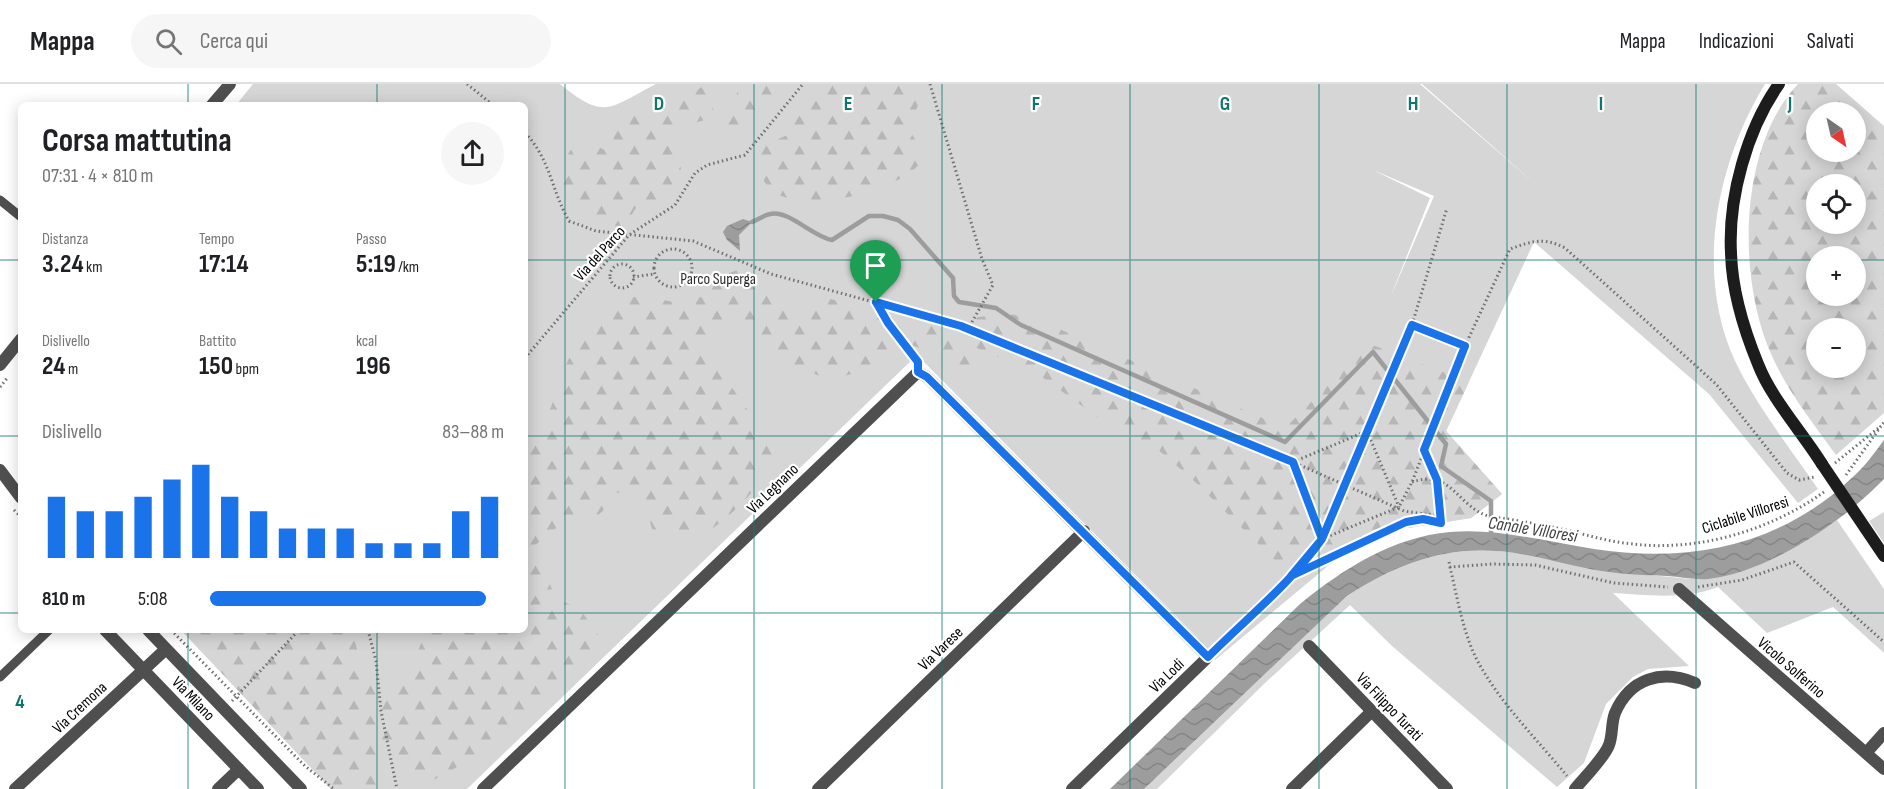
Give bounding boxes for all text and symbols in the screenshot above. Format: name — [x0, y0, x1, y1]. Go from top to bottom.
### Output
search box — [131, 14, 551, 68]
text: Mappa — [30, 25, 95, 58]
icon: search — [152, 25, 185, 58]
text: Cerca qui — [200, 28, 268, 55]
text: Mappa — [1620, 29, 1666, 54]
text: Indicazioni — [1699, 29, 1774, 54]
text: Salvati — [1807, 29, 1854, 54]
text: D — [654, 92, 664, 116]
text: E — [844, 92, 852, 116]
text: F — [1032, 92, 1040, 116]
text: G — [1220, 92, 1230, 116]
text: H — [1408, 92, 1418, 116]
text: I — [1599, 92, 1603, 116]
text: J — [1787, 92, 1792, 116]
north arrow — [1806, 102, 1866, 162]
map controls — [1806, 102, 1866, 378]
text: Corsa mattutina — [42, 121, 232, 161]
button: share — [441, 122, 504, 185]
text: 07:31 · 4 × 810 m — [42, 164, 153, 188]
button: locate — [1806, 174, 1866, 234]
street label: Via del Parco — [570, 223, 630, 285]
text: Distanza — [42, 230, 88, 249]
text: Tempo — [199, 230, 234, 249]
text: Passo — [356, 230, 387, 249]
pin — [850, 240, 901, 302]
button: + — [1806, 246, 1866, 306]
text: 3.24 — [42, 249, 83, 280]
text: 17:14 — [199, 249, 249, 280]
text: 5:19 — [356, 249, 396, 280]
icon: arrive — [859, 249, 892, 282]
text: km — [83, 258, 102, 277]
text: /km — [396, 258, 419, 277]
park label: Parco Superga — [680, 270, 756, 289]
button: − — [1806, 318, 1866, 378]
text: Dislivello — [42, 332, 90, 351]
text: Battito — [199, 332, 236, 351]
text: kcal — [356, 332, 377, 351]
text: 24 — [42, 351, 65, 382]
text: 150 — [199, 351, 233, 382]
text: 196 — [356, 351, 391, 382]
text: m — [65, 360, 78, 379]
text: bpm — [233, 360, 259, 379]
text: Dislivello — [42, 420, 102, 444]
text: 83–88 m — [442, 420, 504, 444]
street label: Via Legnano — [743, 460, 803, 518]
street label: Ciclabile Villoresi — [1700, 492, 1791, 538]
water label: Canale Villoresi — [1487, 512, 1580, 547]
text: 810 m — [42, 587, 85, 611]
text: 5:08 — [138, 587, 167, 611]
street label: Via Varese — [915, 623, 967, 675]
street label: Vicolo Solferino — [1753, 634, 1829, 703]
street label: Via Lodi — [1146, 655, 1188, 697]
street label: Via Filippo Turati — [1352, 669, 1426, 745]
street label: Via Milano — [167, 673, 219, 725]
street label: Via Cremona — [49, 678, 111, 738]
text: 4 — [15, 690, 25, 714]

